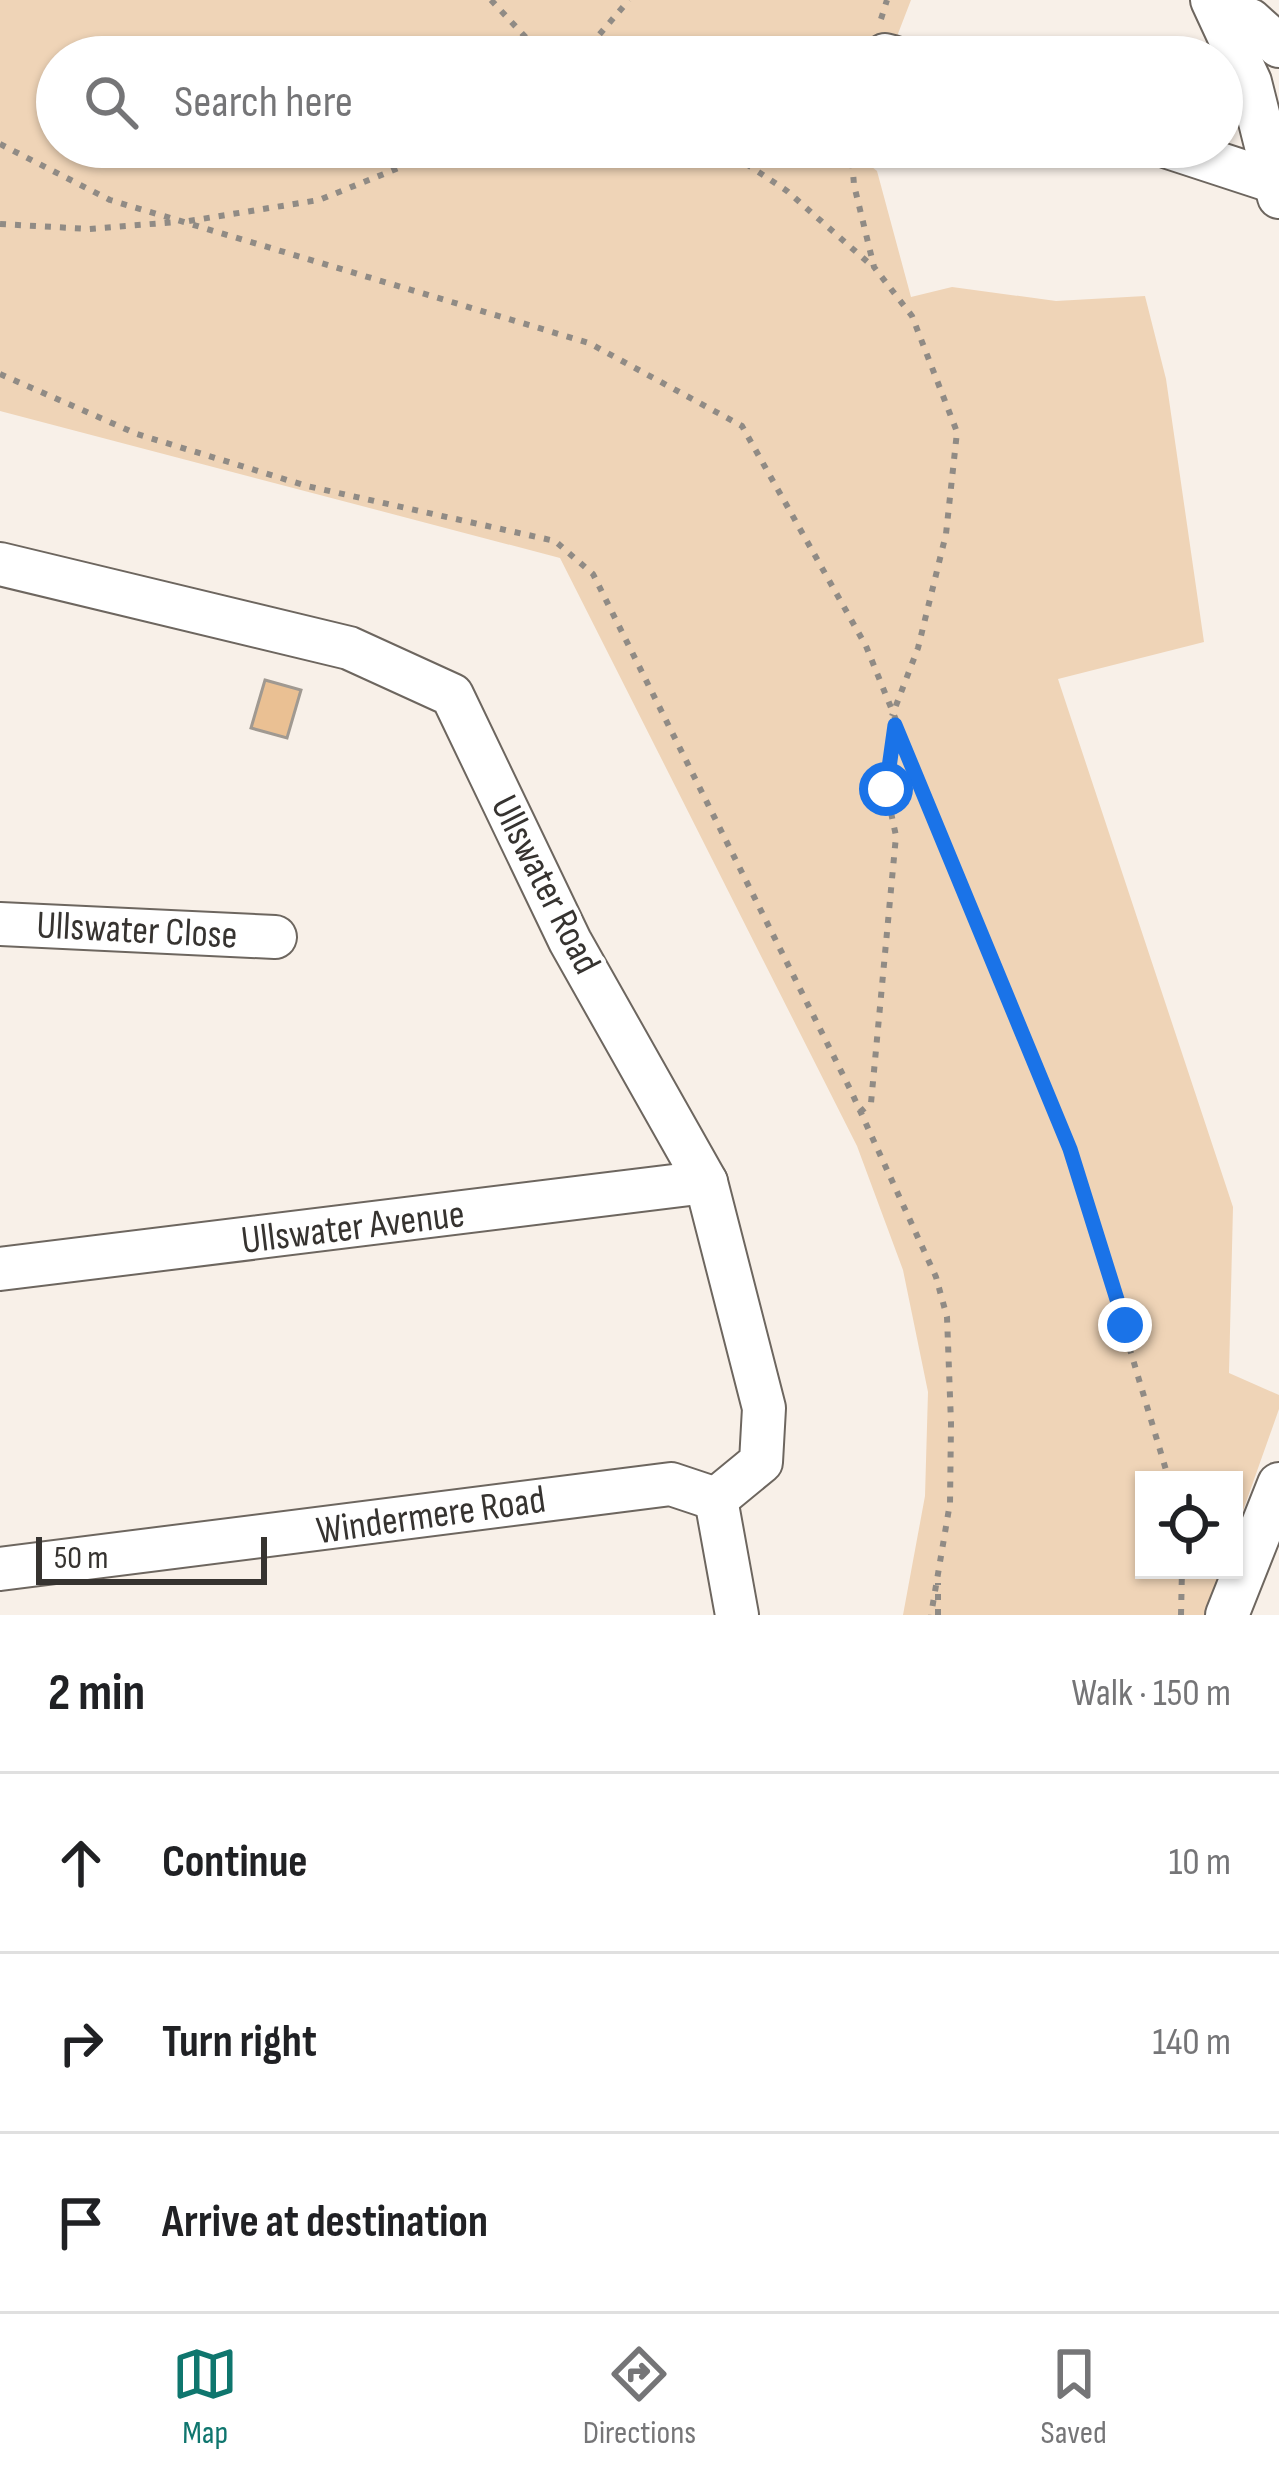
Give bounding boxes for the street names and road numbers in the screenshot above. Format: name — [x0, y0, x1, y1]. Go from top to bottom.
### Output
street label: Ullswater Road — [480, 788, 610, 982]
street label: Ullswater Close — [35, 902, 239, 960]
street label: Ullswater Avenue — [239, 1191, 467, 1265]
street label: Windermere Road — [314, 1477, 548, 1555]

